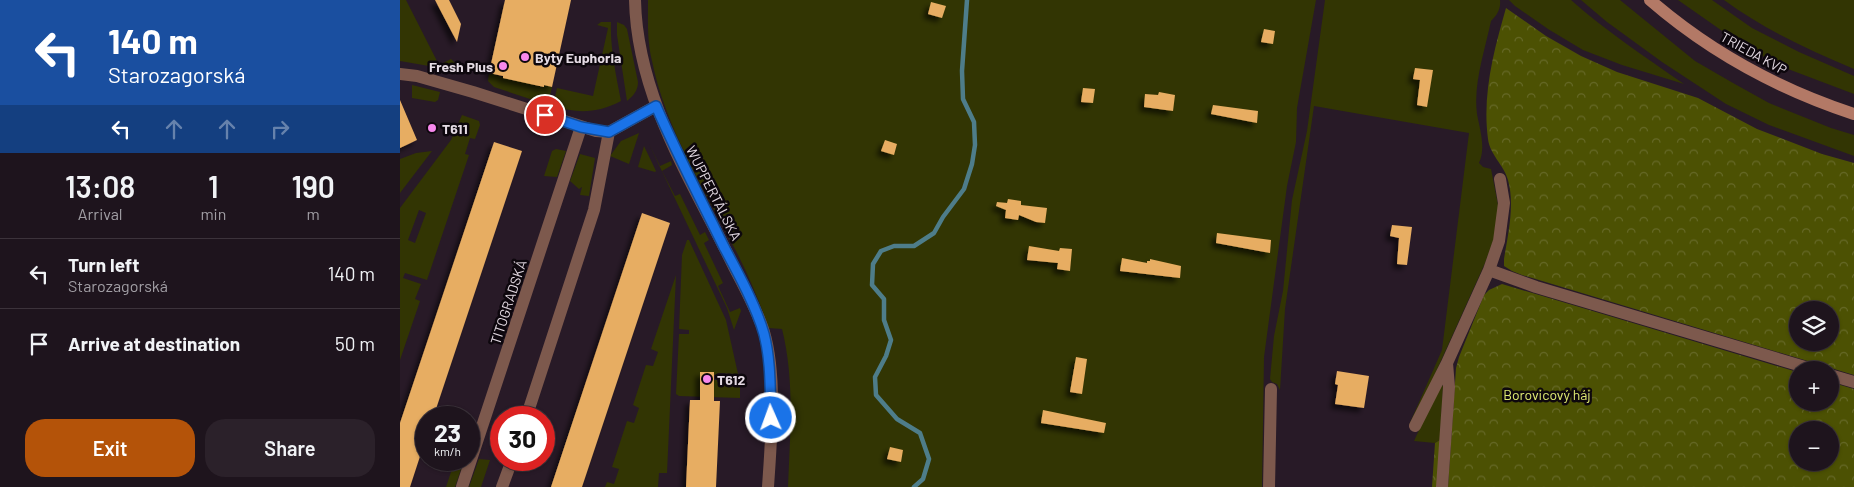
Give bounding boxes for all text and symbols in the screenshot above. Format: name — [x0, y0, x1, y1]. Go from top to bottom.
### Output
text: 140 m — [108, 19, 198, 61]
icon: left — [25, 20, 90, 85]
street label: TRIEDA KVP — [1718, 28, 1790, 78]
place label: Byty Euphoria — [535, 49, 621, 66]
marker: Byty Euphoria — [519, 51, 531, 63]
place label: Fresh Plus — [429, 58, 493, 75]
marker: Fresh Plus — [497, 60, 509, 72]
text: Starozagorská — [108, 61, 245, 87]
pin — [524, 94, 566, 136]
icon: arrive — [531, 101, 559, 129]
icon: left — [107, 115, 135, 143]
icon: ahead — [160, 115, 188, 143]
icon: ahead — [213, 115, 241, 143]
icon: right — [266, 115, 294, 143]
place label: T611 — [442, 120, 468, 137]
marker: T611 — [426, 122, 438, 134]
street label: WUPPERTÁLSKA — [683, 143, 745, 244]
text: 13:08 — [65, 168, 135, 204]
text: 1 — [208, 168, 219, 204]
text: 190 — [291, 168, 335, 204]
text: Arrival — [78, 204, 123, 223]
text: min — [200, 204, 226, 223]
text: m — [307, 204, 320, 223]
text: Turn left — [68, 253, 139, 276]
street label: TITOGRADSKÁ — [486, 257, 530, 346]
icon: left — [25, 260, 53, 288]
text: 140 m — [328, 262, 375, 285]
text: Starozagorská — [68, 276, 168, 295]
map controls — [1789, 301, 1839, 471]
button: layers — [1789, 301, 1839, 351]
icon: arrive — [25, 330, 53, 358]
text: Arrive at destination — [68, 332, 240, 355]
text: 50 m — [335, 332, 375, 355]
button: + — [1789, 361, 1839, 411]
place label: T612 — [717, 371, 746, 388]
marker: T612 — [701, 373, 713, 385]
park label: Borovicový háj — [1503, 386, 1591, 403]
position arrow — [744, 391, 796, 443]
speed limit sign: 30 — [490, 406, 555, 471]
text: 23 — [434, 417, 461, 447]
button: Exit — [25, 419, 195, 477]
button: Share — [205, 419, 375, 477]
button: − — [1789, 421, 1839, 471]
text: km/h — [434, 444, 461, 458]

